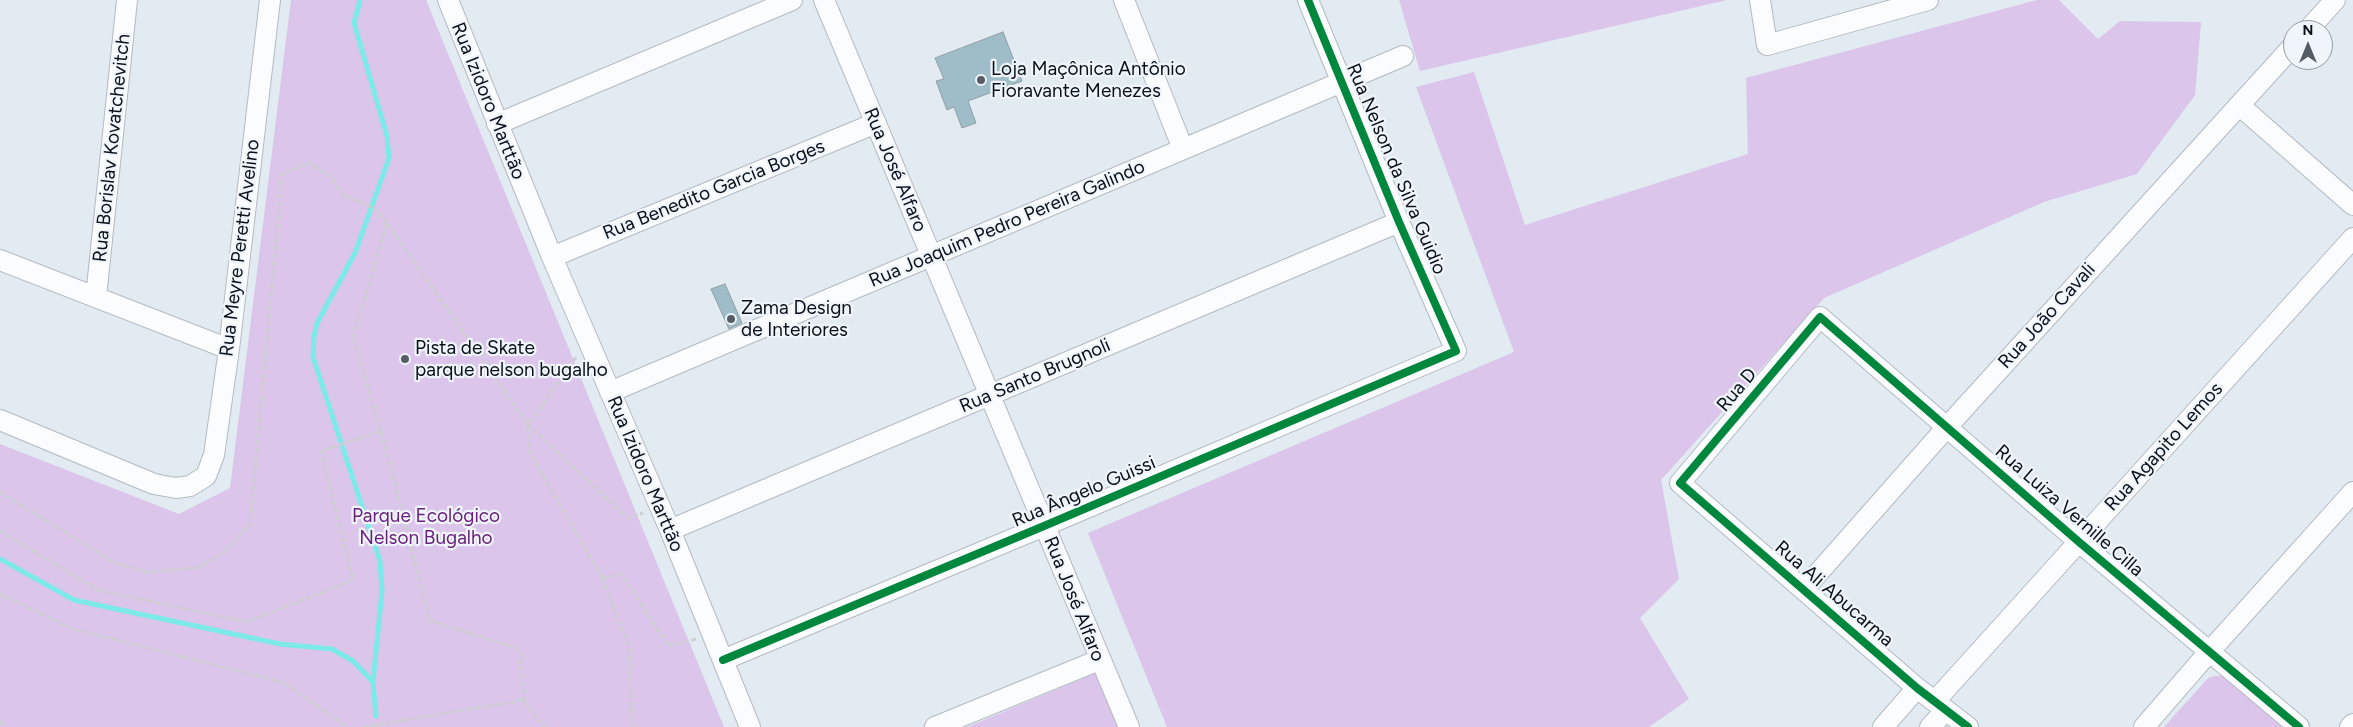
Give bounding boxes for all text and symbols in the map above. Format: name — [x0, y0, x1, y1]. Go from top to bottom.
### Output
street label: Rua Izidoro Marttão — [446, 19, 530, 183]
north arrow — [2283, 20, 2333, 70]
text: N — [2303, 22, 2313, 39]
street label: Rua Borislav Kovatchevitch — [89, 33, 135, 263]
place label: Loja Maçônica Antônio Fioravante Menezes — [991, 58, 1186, 102]
street label: Rua Nelson da Silva Guidio — [1341, 60, 1451, 278]
marker: Loja Maçônica Antônio Fioravante Menezes — [975, 74, 987, 86]
street label: Rua José Alfaro — [859, 104, 931, 236]
street label: Rua Benedito Garcia Borges — [600, 135, 828, 245]
street label: Rua Meyre Peretti Avelino — [215, 138, 265, 358]
street label: Rua Joaquim Pedro Pereira Galindo — [866, 155, 1148, 293]
street label: Rua João Cavali — [1994, 258, 2100, 374]
place label: Zama Design de Interiores — [741, 297, 852, 341]
marker: Zama Design de Interiores — [725, 313, 737, 325]
street label: Rua Santo Brugnoli — [956, 334, 1114, 418]
place label: Pista de Skate parque nelson bugalho — [415, 337, 608, 381]
marker: Pista de Skate parque nelson bugalho — [399, 353, 411, 365]
street label: Rua D — [1712, 364, 1762, 416]
street label: Rua Agapito Lemos — [2100, 378, 2228, 516]
street label: Rua Izidoro Marttão — [602, 393, 688, 555]
street label: Rua Luiza Vernille Cilla — [1990, 440, 2148, 582]
street label: Rua Ângelo Guissi — [1009, 452, 1159, 532]
park label: Parque Ecológico Nelson Bugalho — [352, 505, 500, 549]
street label: Rua José Alfaro — [1039, 533, 1109, 665]
street label: Rua Ali Abucarma — [1770, 536, 1898, 652]

